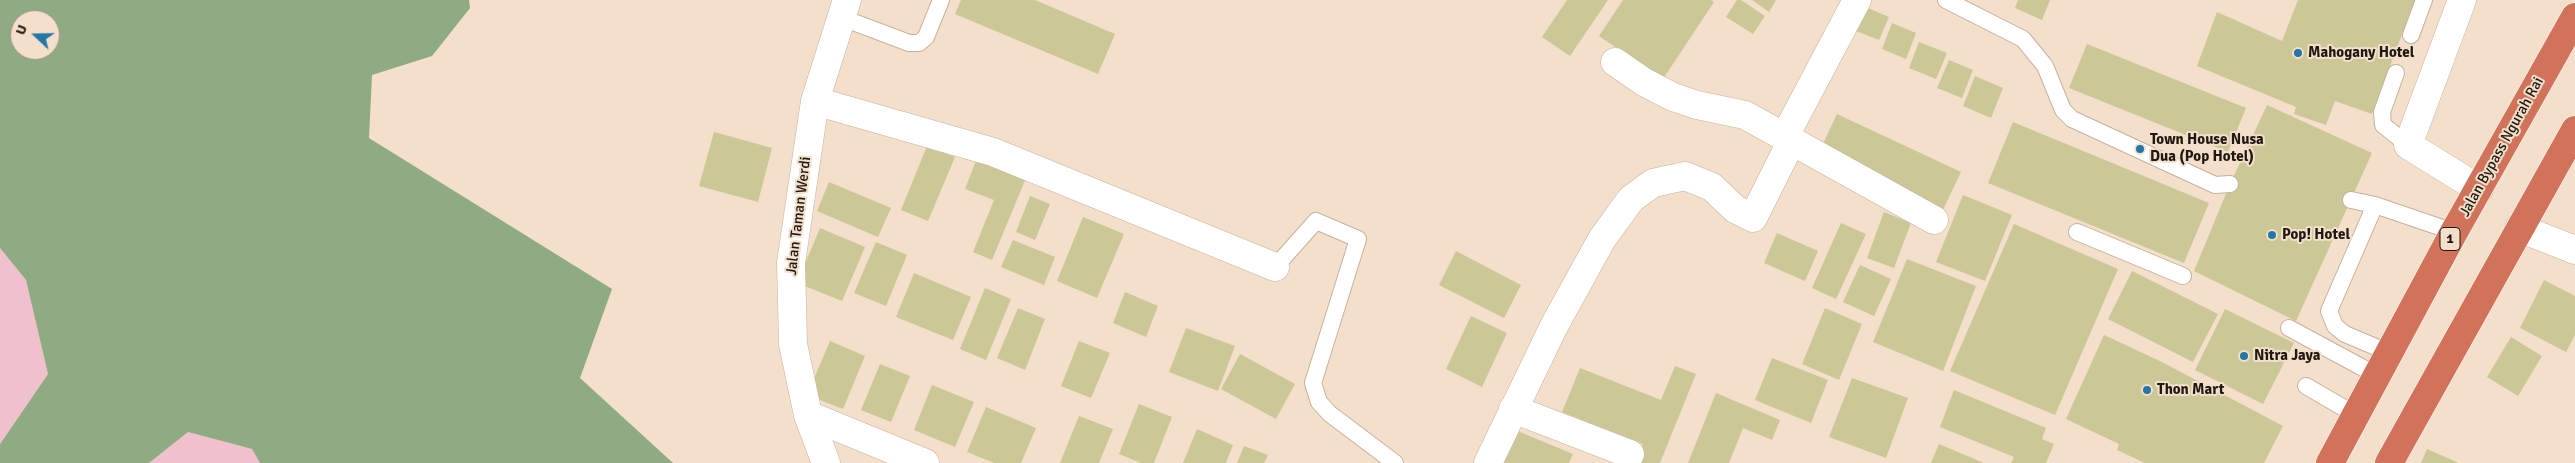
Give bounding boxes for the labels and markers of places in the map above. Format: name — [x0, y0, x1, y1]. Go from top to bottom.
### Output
place label: Mahogany Hotel — [2308, 44, 2414, 62]
marker: Mahogany Hotel — [2292, 47, 2304, 59]
place label: Town House Nusa Dua (Pop Hotel) — [2150, 131, 2264, 166]
marker: Town House Nusa Dua (Pop Hotel) — [2134, 143, 2146, 155]
place label: Pop! Hotel — [2282, 226, 2350, 244]
marker: Pop! Hotel — [2266, 229, 2278, 241]
place label: Nitra Jaya — [2254, 347, 2320, 365]
marker: Nitra Jaya — [2238, 350, 2250, 362]
place label: Thon Mart — [2157, 381, 2224, 399]
marker: Thon Mart — [2141, 384, 2153, 396]

